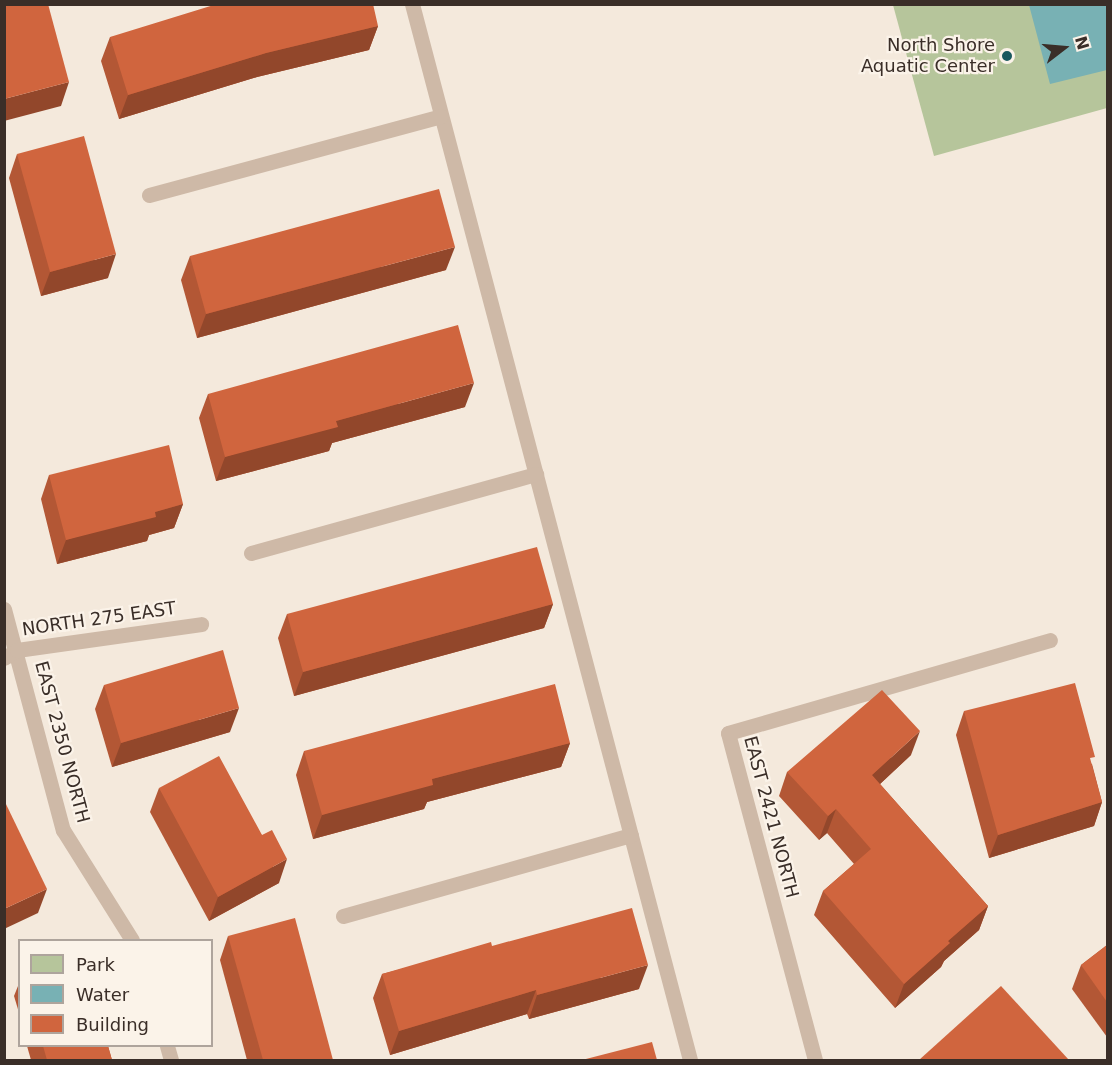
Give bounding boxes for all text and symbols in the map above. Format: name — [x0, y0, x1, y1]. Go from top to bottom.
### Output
north arrow — [1034, 18, 1094, 78]
text: N — [1071, 34, 1093, 52]
place label: North Shore Aquatic Center — [861, 35, 995, 78]
marker: North Shore Aquatic Center — [1000, 49, 1014, 63]
street label: NORTH 275 EAST — [21, 598, 177, 640]
street label: EAST 2350 NORTH — [30, 659, 94, 825]
street label: EAST 2421 NORTH — [739, 734, 803, 900]
legend — [18, 939, 213, 1047]
text: Park — [76, 954, 115, 975]
text: Water — [76, 984, 129, 1005]
text: Building — [76, 1014, 149, 1035]

